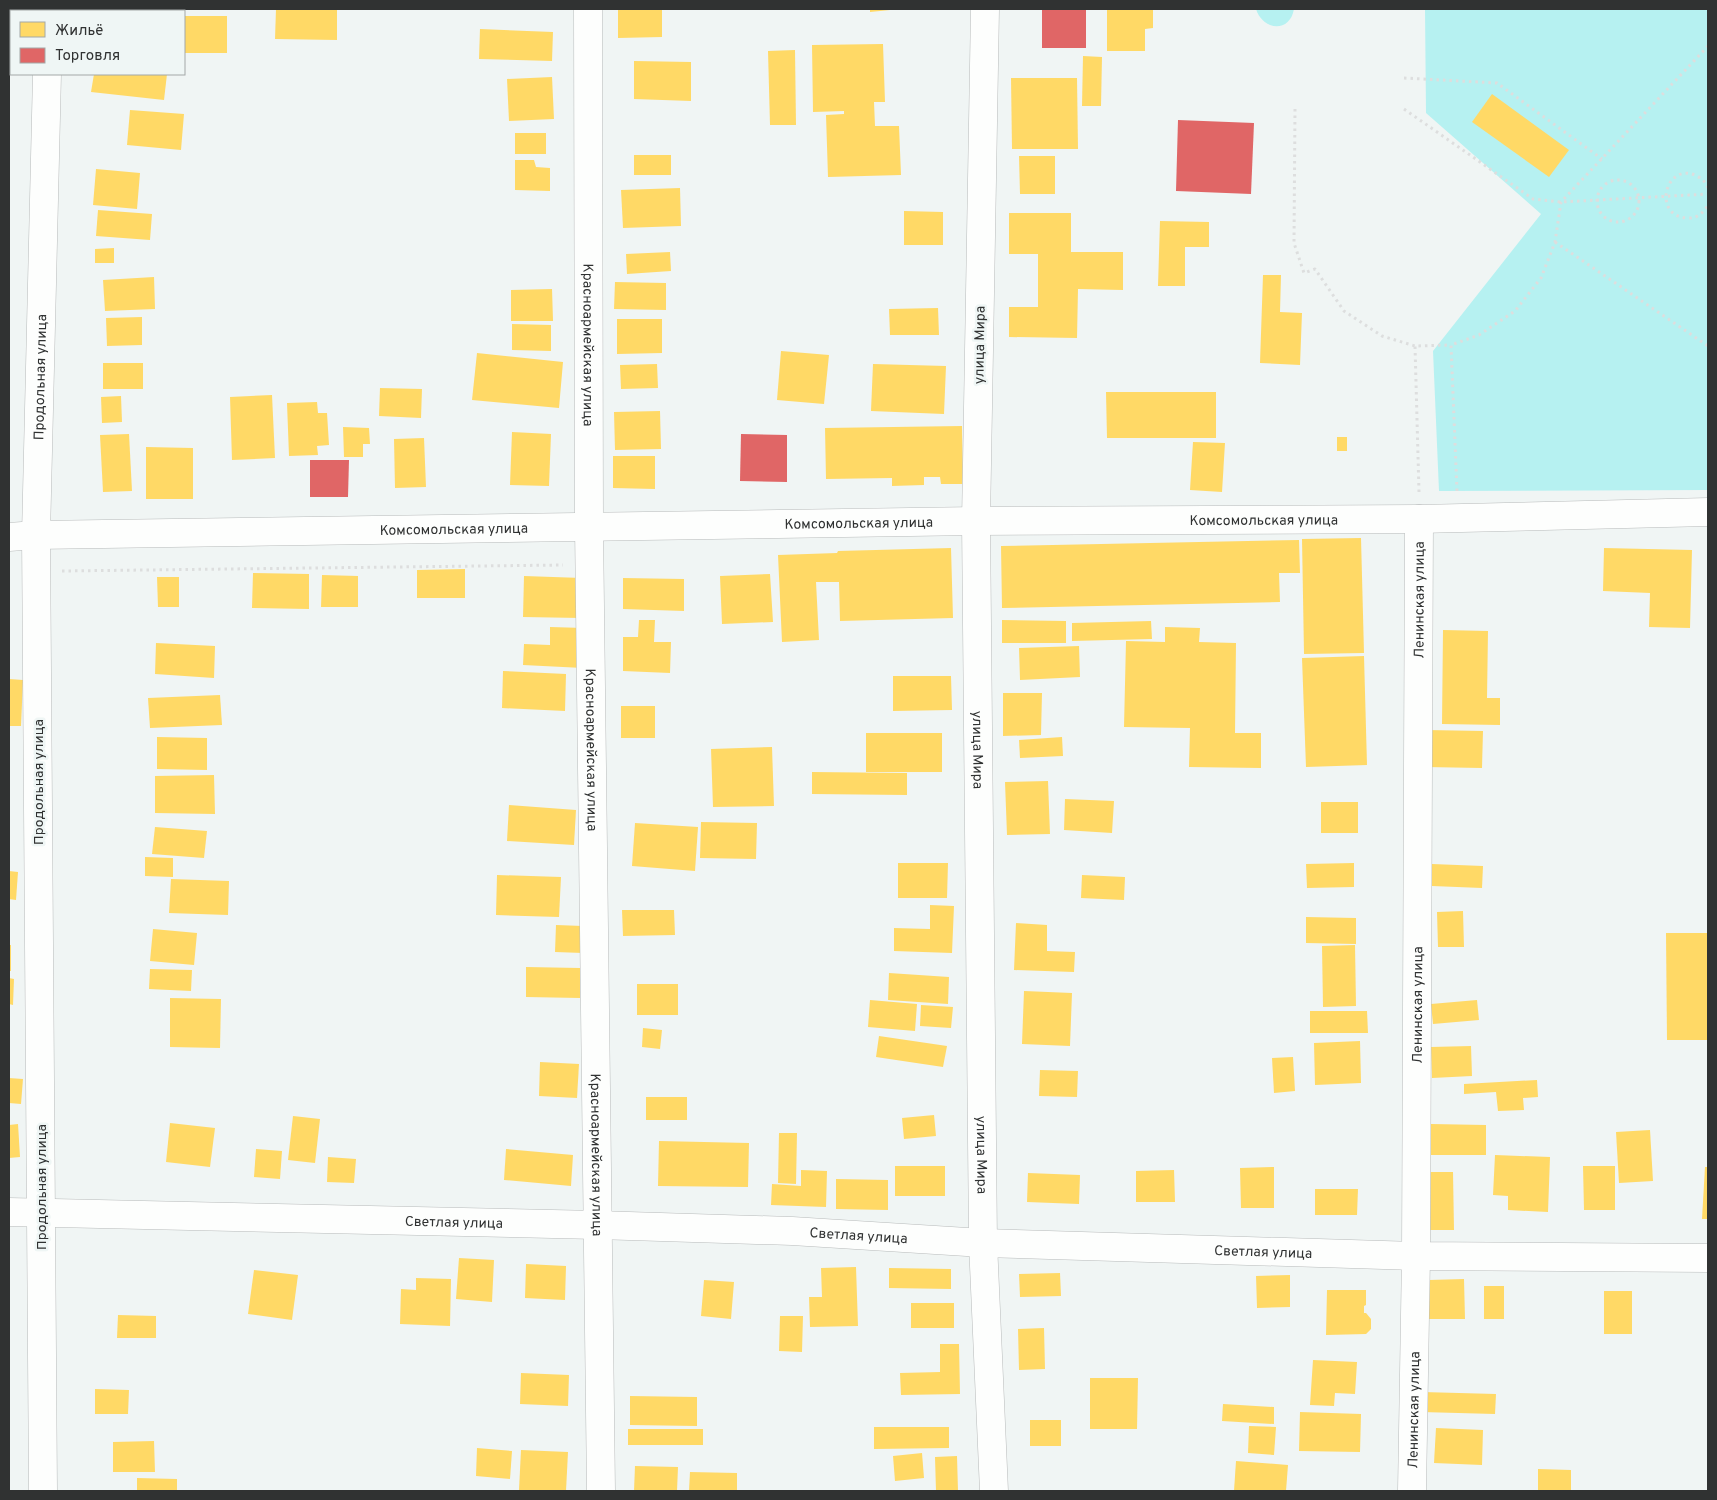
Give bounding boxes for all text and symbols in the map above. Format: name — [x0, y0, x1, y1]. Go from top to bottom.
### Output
legend — [10, 10, 185, 75]
text: Жильё — [55, 22, 103, 41]
text: Торговля — [55, 47, 120, 66]
street label: Красноармейская улица — [578, 264, 596, 426]
street label: улица Мира — [971, 306, 990, 384]
street label: Продольная улица — [31, 314, 51, 440]
street label: Комсомольская улица — [1189, 512, 1338, 530]
street label: Комсомольская улица — [784, 515, 933, 534]
street label: Комсомольская улица — [379, 521, 528, 540]
street label: Ленинская улица — [1411, 541, 1429, 659]
street label: Красноармейская улица — [581, 668, 600, 832]
street label: улица Мира — [968, 711, 986, 789]
street label: Продольная улица — [31, 719, 48, 845]
street label: Ленинская улица — [1410, 946, 1427, 1064]
street label: Красноармейская улица — [586, 1073, 605, 1237]
street label: улица Мира — [972, 1116, 990, 1194]
street label: Продольная улица — [34, 1124, 51, 1250]
street label: Светлая улица — [405, 1214, 503, 1233]
street label: Светлая улица — [809, 1225, 908, 1248]
street label: Светлая улица — [1214, 1243, 1313, 1263]
street label: Ленинская улица — [1405, 1351, 1424, 1469]

